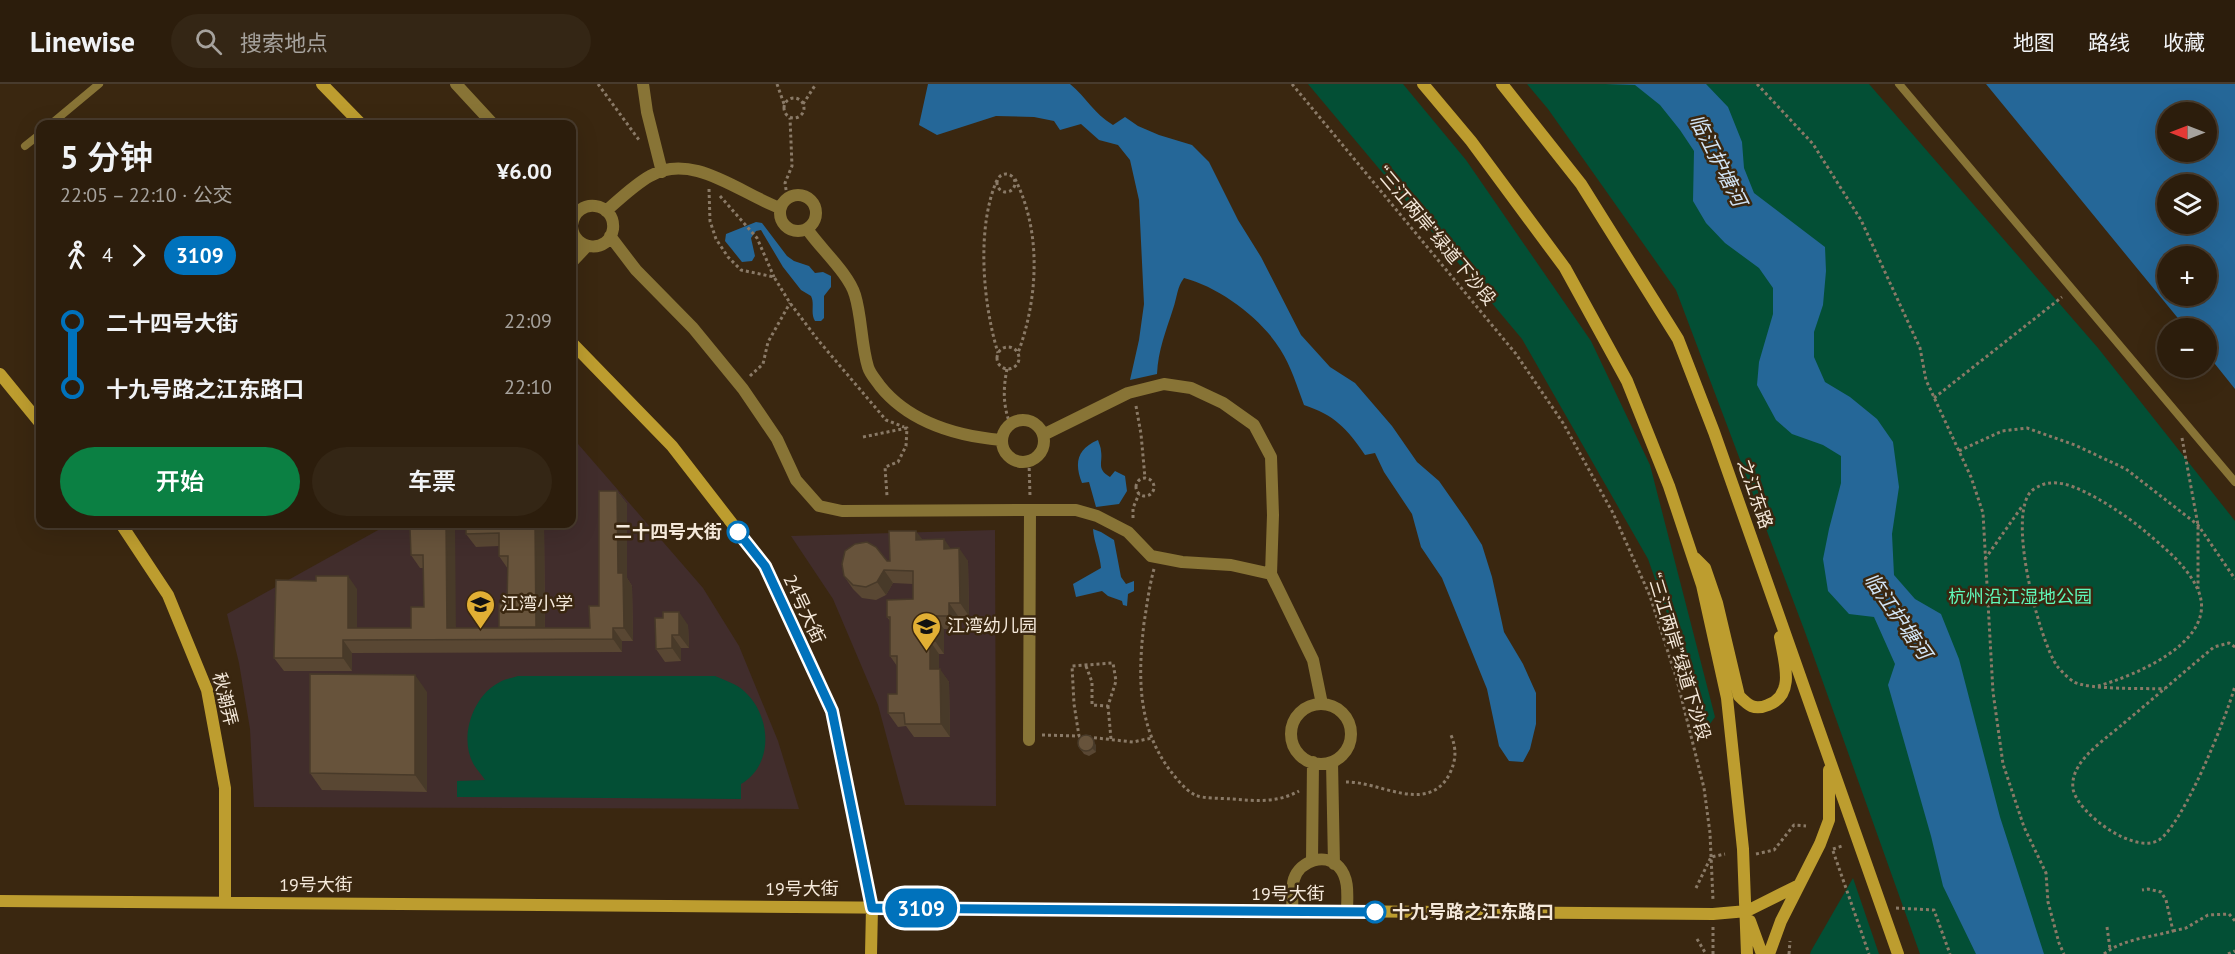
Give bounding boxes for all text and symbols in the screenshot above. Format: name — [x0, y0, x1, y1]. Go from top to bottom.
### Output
search box — [171, 14, 591, 68]
text: Linewise — [30, 23, 135, 60]
icon: search — [192, 25, 225, 58]
text: 搜索地点 — [240, 29, 328, 57]
text: 地图 — [2013, 29, 2055, 56]
text: 路线 — [2088, 29, 2130, 56]
text: 收藏 — [2163, 29, 2205, 56]
north arrow — [2157, 102, 2217, 162]
map controls — [2157, 102, 2217, 378]
water label: 临江护塘河 — [1684, 110, 1754, 214]
text: 5 分钟 — [60, 135, 153, 178]
text: ¥6.00 — [497, 157, 552, 185]
street label: “三江两岸”绿道下沙段 — [1372, 162, 1501, 310]
button: layers — [2157, 174, 2217, 234]
text: 22:05 – 22:10 · 公交 — [60, 182, 233, 208]
icon: walk — [60, 239, 93, 272]
icon: forward — [122, 239, 155, 272]
text: 4 — [102, 242, 113, 268]
text: 3109 — [176, 242, 224, 269]
button: + — [2157, 246, 2217, 306]
text: 22:09 — [504, 308, 552, 334]
text: 二十四号大街 — [106, 309, 238, 337]
button: − — [2157, 318, 2217, 378]
text: 22:10 — [504, 374, 552, 400]
text: 十九号路之江东路口 — [106, 375, 304, 403]
button: 开始 — [60, 447, 300, 516]
button: 车票 — [312, 447, 552, 516]
street label: 之江东路 — [1733, 456, 1778, 532]
place label: 二十四号大街 — [614, 520, 722, 543]
marker: 二十四号大街 — [727, 521, 749, 543]
water label: 临江护塘河 — [1859, 568, 1940, 668]
street label: “三江两岸”绿道下沙段 — [1643, 570, 1716, 744]
street label: 24号大街 — [778, 571, 830, 647]
park label: 杭州沿江湿地公园 — [1948, 585, 2092, 608]
school or university icon: 江湾小学 — [464, 588, 496, 630]
place label: 江湾小学 — [501, 592, 573, 615]
school or university icon: 江湾幼儿园 — [910, 610, 942, 652]
place label: 江湾幼儿园 — [947, 614, 1037, 637]
street label: 秋潮弄 — [208, 670, 243, 728]
street label: 19号大街 — [279, 873, 353, 896]
street label: 19号大街 — [765, 877, 839, 900]
street label: 19号大街 — [1251, 882, 1325, 905]
line badge: 3109 — [879, 888, 963, 928]
text: 3109 — [897, 895, 945, 922]
place label: 十九号路之江东路口 — [1392, 900, 1554, 923]
marker: 十九号路之江东路口 — [1364, 901, 1386, 923]

